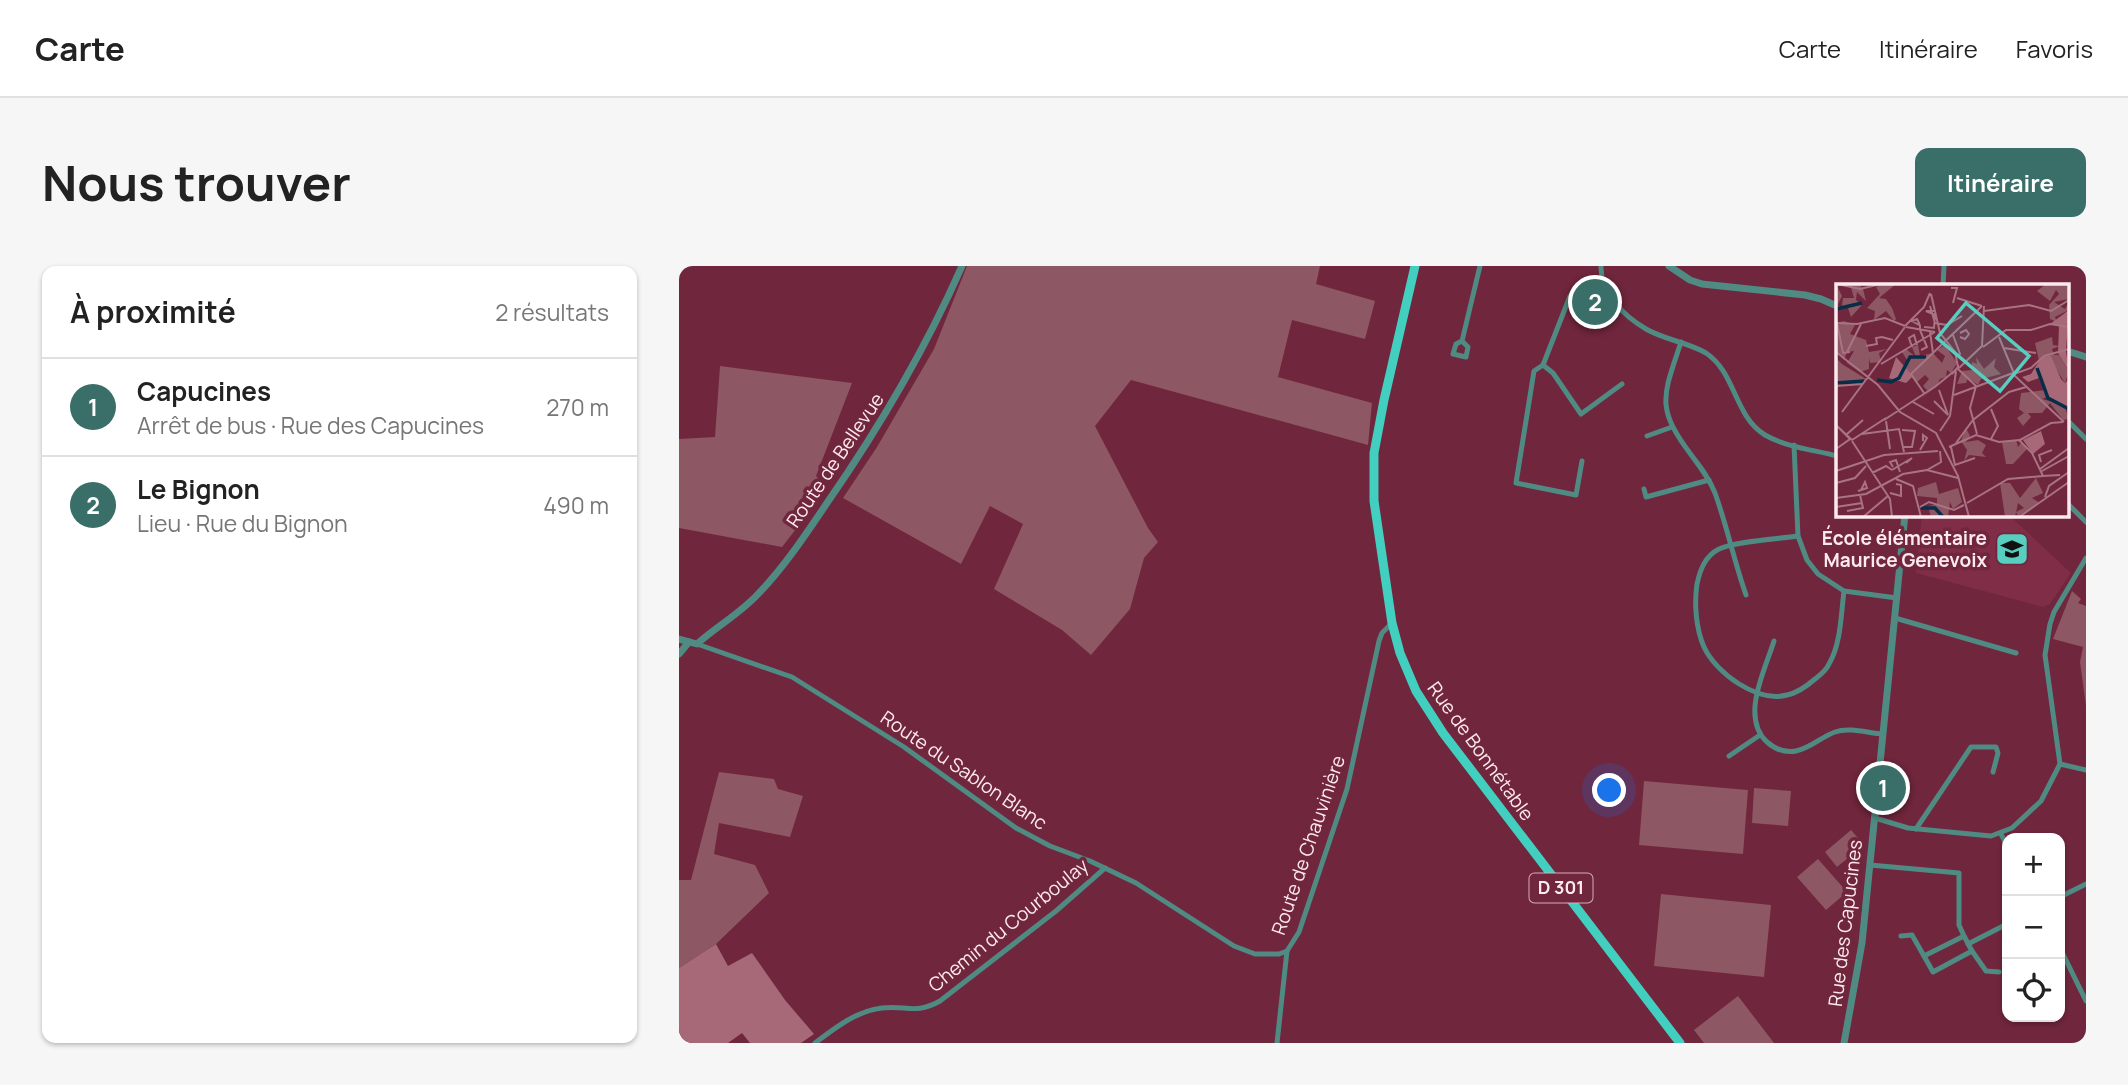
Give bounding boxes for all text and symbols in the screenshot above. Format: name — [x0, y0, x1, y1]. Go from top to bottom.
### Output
text: Carte — [35, 26, 125, 71]
text: Carte — [1779, 32, 1841, 65]
text: Itinéraire — [1879, 32, 1978, 65]
text: Favoris — [2016, 32, 2093, 65]
button: Itinéraire — [1915, 148, 2086, 217]
text: Nous trouver — [42, 149, 351, 216]
pin: 2 — [1572, 276, 1618, 328]
inset map — [1836, 284, 2069, 516]
text: À proximité — [70, 291, 236, 332]
text: 2 résultats — [495, 296, 609, 328]
text: Capucines — [137, 373, 271, 409]
street label: Route de Bellevue — [780, 388, 890, 532]
text: 1 — [88, 391, 98, 423]
text: 270 m — [546, 391, 609, 423]
text: Arrêt de bus · Rue des Capucines — [137, 409, 484, 441]
text: Le Bignon — [137, 471, 260, 507]
text: 2 — [86, 489, 100, 521]
text: 490 m — [543, 489, 609, 521]
text: Lieu · Rue du Bignon — [137, 507, 348, 539]
place label: École élémentaire Maurice Genevoix — [1822, 525, 1987, 573]
school or university icon: École élémentaire Maurice Genevoix — [1993, 530, 2031, 568]
street label: Rue de Bonnétable — [1422, 676, 1540, 826]
street label: Route du Sablon Blanc — [876, 705, 1052, 835]
street label: Route de Chauvinière — [1265, 752, 1351, 938]
pin: 1 — [1860, 762, 1906, 814]
your location — [1592, 773, 1626, 807]
map controls — [2002, 833, 2065, 1022]
button: + — [2002, 833, 2065, 896]
street label: Rue des Capucines — [1822, 838, 1868, 1008]
street label: Chemin du Courboulay — [923, 852, 1093, 998]
road number: D 301 — [1529, 874, 1593, 902]
button: − — [2002, 896, 2065, 959]
button: locate — [2002, 959, 2065, 1022]

